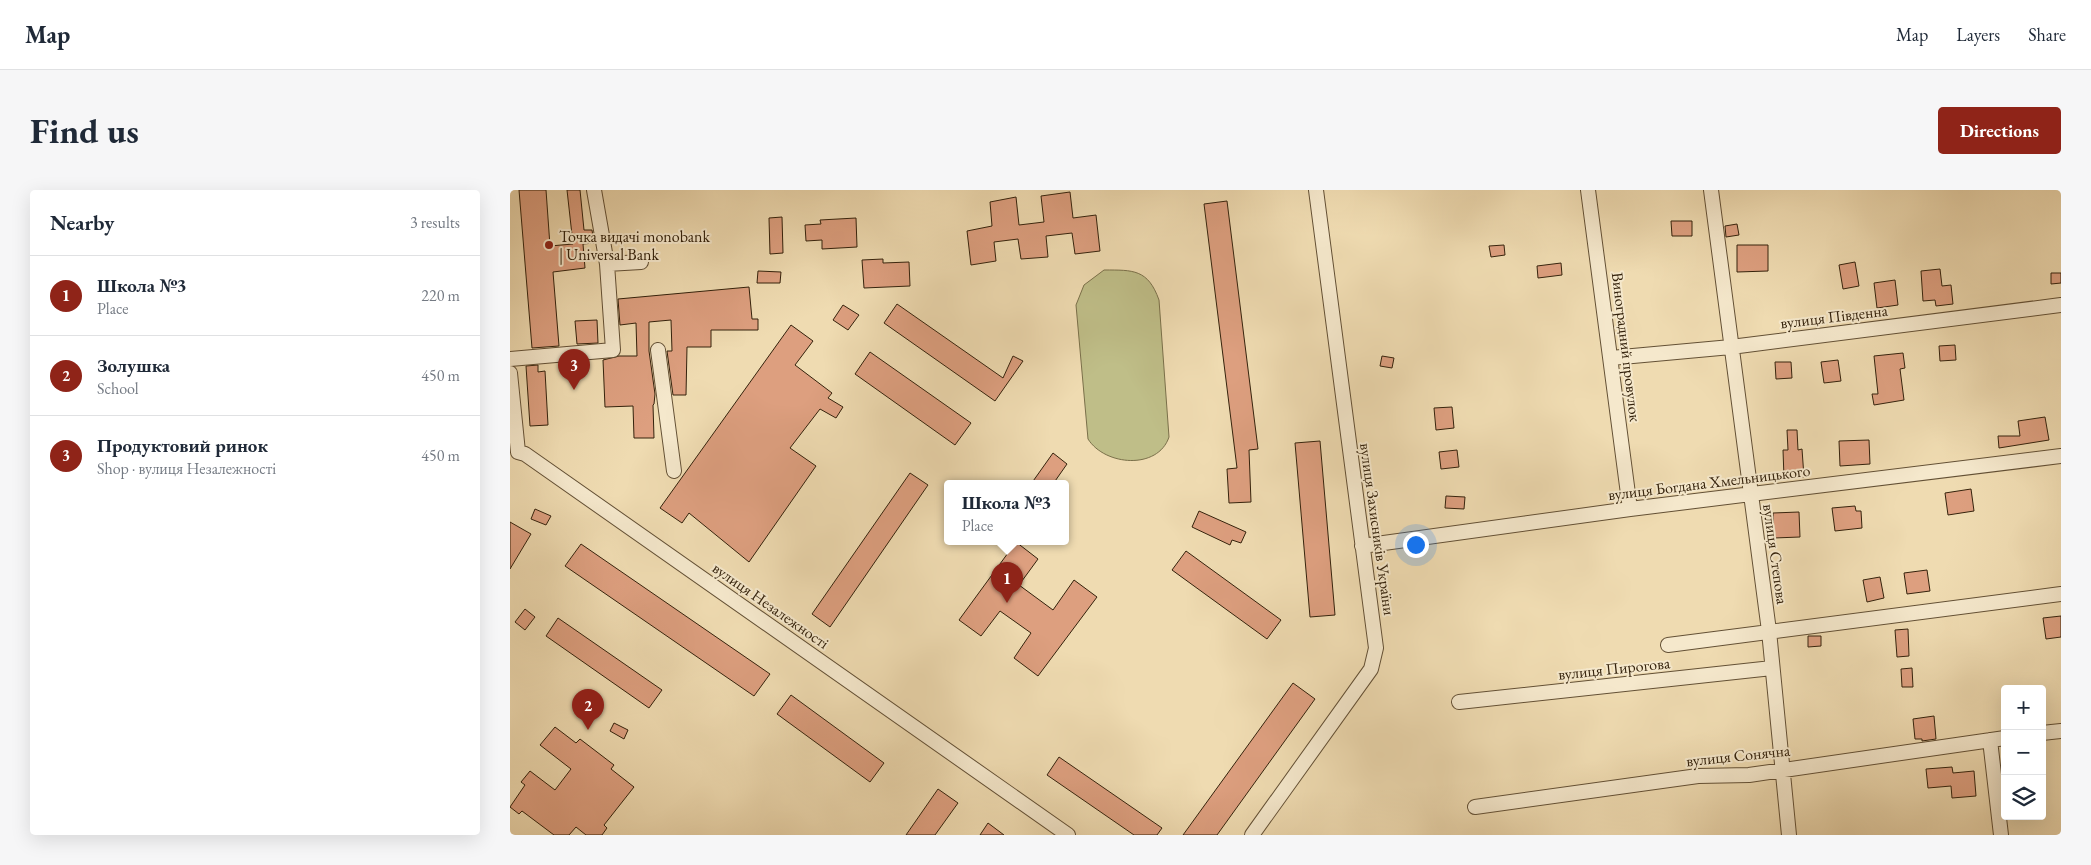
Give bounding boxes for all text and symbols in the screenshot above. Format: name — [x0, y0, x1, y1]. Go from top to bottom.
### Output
text: Map — [25, 19, 70, 50]
text: Map — [1896, 23, 1928, 46]
text: Layers — [1956, 23, 2000, 46]
text: Share — [2028, 23, 2066, 46]
button: Directions — [1938, 107, 2061, 154]
text: Find us — [30, 108, 139, 153]
text: Nearby — [50, 209, 114, 236]
text: 3 results — [410, 212, 460, 233]
place label: Точка видачі monobank | Universal Bank — [559, 226, 710, 265]
marker: Точка видачі monobank | Universal Bank — [543, 239, 555, 251]
street label: Виноградний провулок — [1607, 271, 1646, 423]
text: Школа №3 — [97, 273, 187, 298]
text: 1 — [62, 285, 70, 306]
text: 220 m — [421, 285, 460, 306]
text: Place — [97, 298, 129, 319]
street label: вулиця Південна — [1779, 299, 1890, 334]
pin: 3 — [558, 349, 590, 390]
text: Золушка — [97, 353, 170, 378]
text: 2 — [62, 365, 70, 386]
text: 450 m — [421, 365, 460, 386]
text: School — [97, 378, 139, 399]
text: Продуктовий ринок — [97, 433, 268, 458]
street label: вулиця Захисників України — [1355, 442, 1400, 617]
text: 3 — [62, 445, 70, 466]
text: 450 m — [421, 445, 460, 466]
text: Shop · вулиця Незалежності — [97, 458, 276, 479]
street label: вулиця Богдана Хмельницького — [1607, 460, 1811, 505]
popup — [944, 480, 1069, 545]
text: Школа №3 — [962, 490, 1051, 515]
street label: вулиця Степова — [1758, 503, 1793, 606]
text: Place — [962, 515, 993, 536]
your location — [1403, 532, 1429, 558]
street label: вулиця Незалежності — [708, 557, 833, 654]
pin: 1 — [991, 562, 1023, 603]
street label: вулиця Пирогова — [1557, 652, 1672, 685]
map controls — [2001, 685, 2046, 820]
button: + — [2001, 685, 2046, 730]
pin: 2 — [572, 689, 604, 730]
button: − — [2001, 730, 2046, 775]
street label: вулиця Сонячна — [1685, 740, 1792, 771]
button: layers — [2001, 775, 2046, 820]

